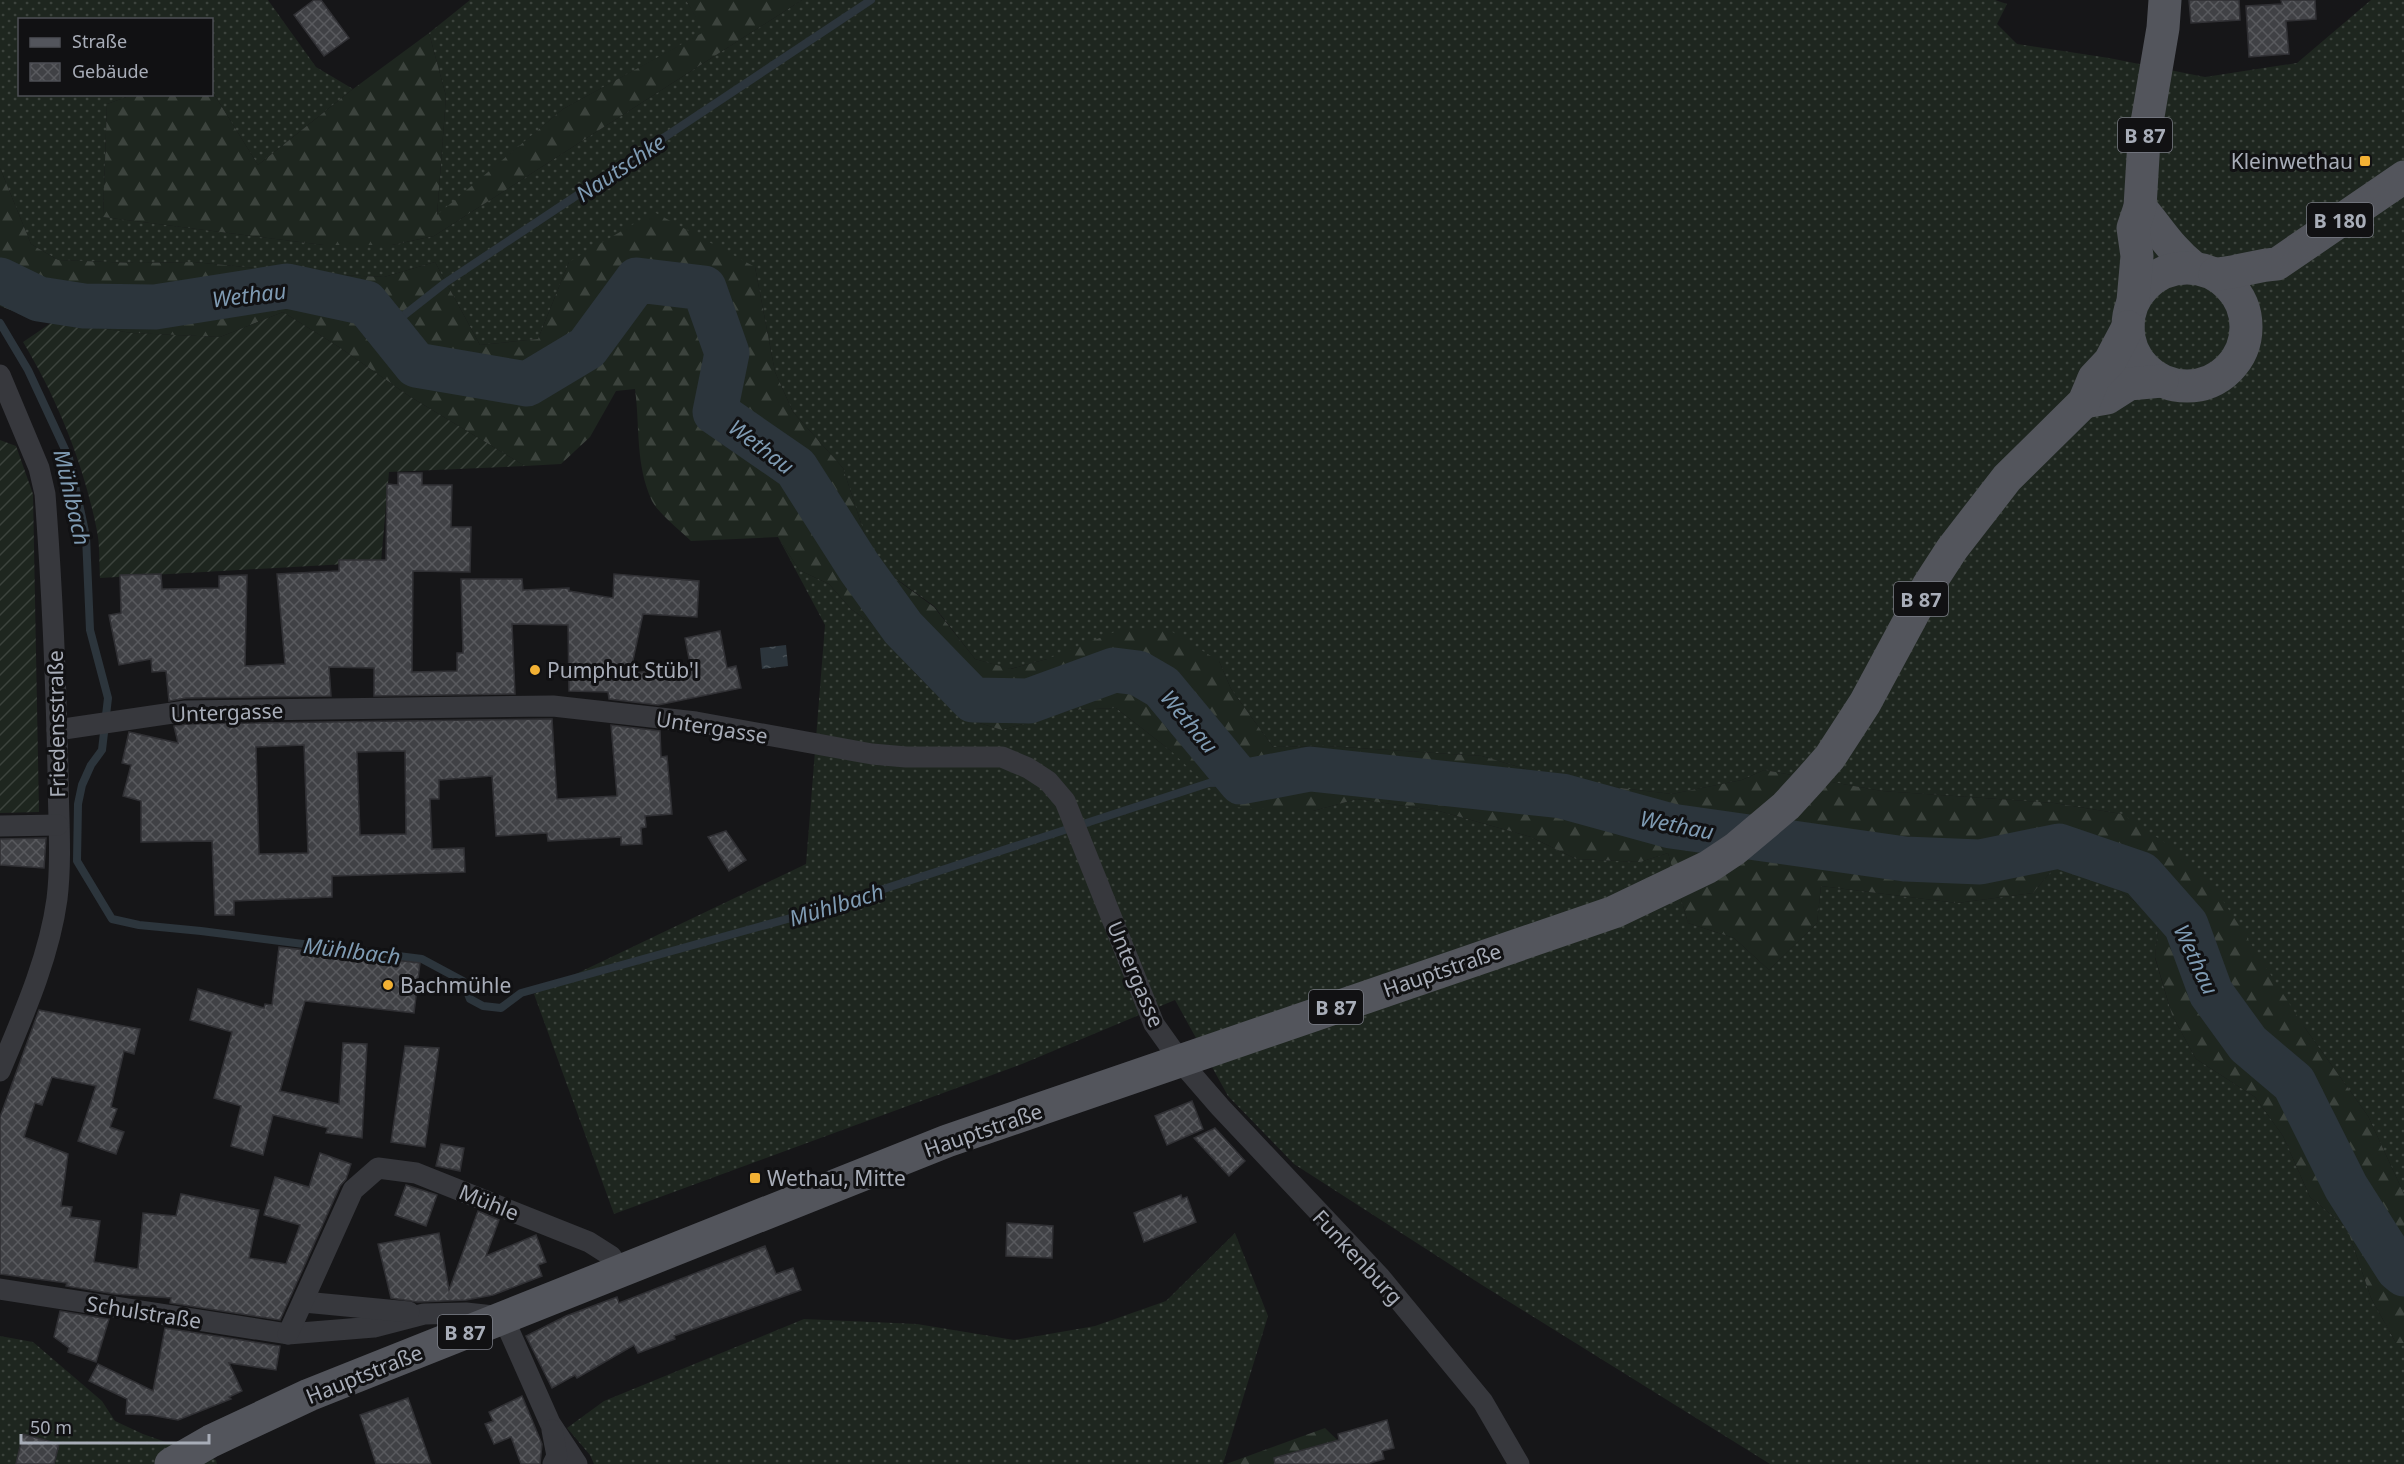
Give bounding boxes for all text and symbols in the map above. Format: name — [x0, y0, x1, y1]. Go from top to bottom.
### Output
legend — [18, 18, 213, 96]
text: Straße — [72, 29, 127, 53]
text: Gebäude — [72, 59, 149, 83]
road number: B 87 — [2118, 118, 2172, 152]
water label: Nautschke — [569, 126, 671, 208]
place label: Kleinwethau — [2231, 147, 2353, 175]
marker: Kleinwethau — [2358, 154, 2372, 168]
road number: B 180 — [2307, 203, 2373, 237]
water label: Wethau — [210, 275, 288, 313]
water label: Wethau — [723, 412, 801, 481]
water label: Mühlbach — [47, 446, 99, 548]
road number: B 87 — [1894, 582, 1948, 616]
street label: Friedensstraße — [41, 650, 71, 798]
place label: Pumphut Stüb'l — [547, 656, 699, 684]
marker: Pumphut Stüb'l — [528, 663, 542, 677]
water label: Wethau — [1155, 683, 1226, 759]
street label: Untergasse — [170, 696, 284, 728]
street label: Untergasse — [654, 704, 770, 750]
water label: Wethau — [1637, 802, 1717, 846]
water label: Mühlbach — [785, 875, 887, 933]
street label: Untergasse — [1101, 917, 1171, 1031]
water label: Wethau — [2168, 919, 2226, 999]
water label: Mühlbach — [302, 929, 402, 971]
street label: Hauptstraße — [1379, 937, 1505, 1003]
place label: Bachmühle — [400, 971, 511, 999]
marker: Bachmühle — [381, 978, 395, 992]
road number: B 87 — [1309, 990, 1363, 1024]
street label: Hauptstraße — [920, 1097, 1046, 1163]
place label: Wethau, Mitte — [767, 1164, 906, 1192]
marker: Wethau, Mitte — [748, 1171, 762, 1185]
street label: Mühle — [455, 1177, 523, 1227]
street label: Funkenburg — [1307, 1204, 1409, 1310]
street label: Schulstraße — [85, 1289, 203, 1335]
road number: B 87 — [438, 1315, 492, 1349]
street label: Hauptstraße — [301, 1338, 427, 1410]
scale bar — [21, 1407, 208, 1445]
text: 50 m — [30, 1415, 72, 1439]

